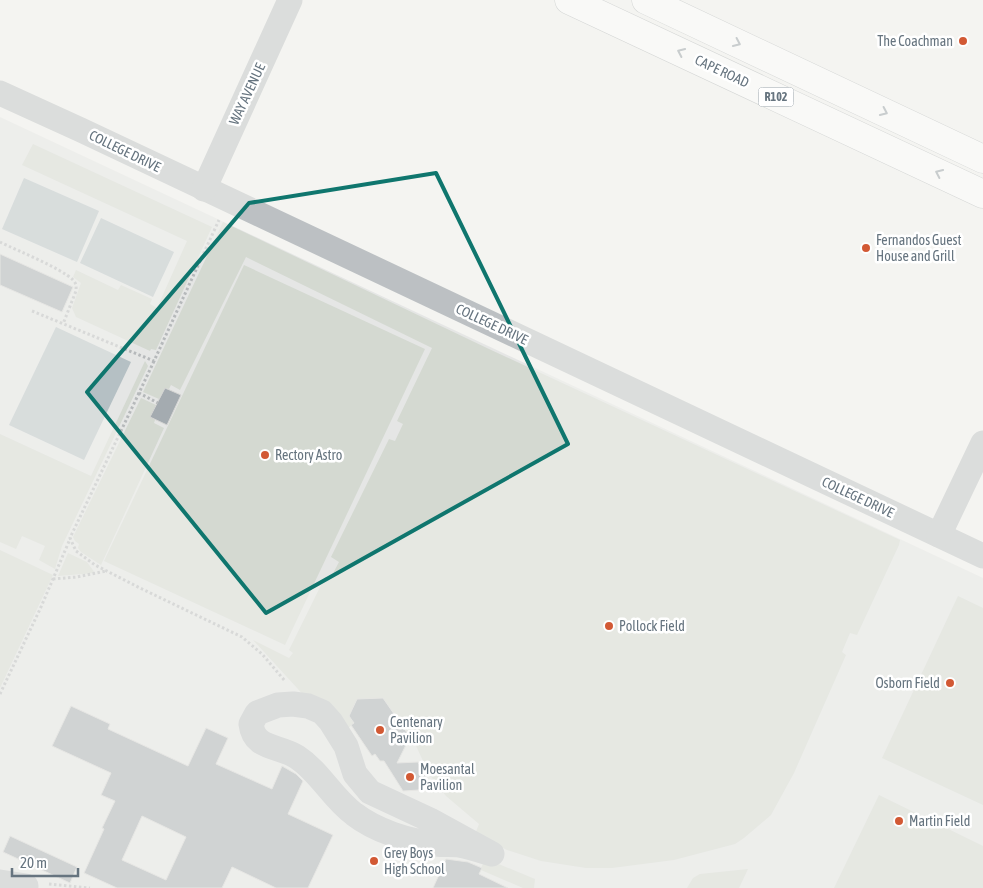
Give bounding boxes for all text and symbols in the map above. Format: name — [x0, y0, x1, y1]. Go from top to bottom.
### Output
place label: The Coachman — [877, 33, 953, 49]
marker: The Coachman — [957, 35, 969, 47]
one-way arrow — [732, 37, 741, 47]
one-way arrow — [677, 48, 686, 58]
street label: CAPE ROAD — [692, 52, 752, 90]
street label: WAY AVENUE — [226, 61, 268, 127]
road number: R102 — [758, 88, 794, 106]
one-way arrow — [879, 106, 888, 116]
street label: COLLEGE DRIVE — [87, 127, 163, 175]
one-way arrow — [935, 169, 944, 179]
place label: Fernandos Guest House and Grill — [876, 232, 962, 264]
marker: Fernandos Guest House and Grill — [860, 242, 872, 254]
street label: COLLEGE DRIVE — [453, 300, 531, 348]
place label: Rectory Astro — [275, 447, 342, 463]
marker: Rectory Astro — [259, 449, 271, 461]
street label: COLLEGE DRIVE — [819, 473, 897, 521]
place label: Pollock Field — [619, 618, 685, 634]
marker: Pollock Field — [603, 620, 615, 632]
place label: Osborn Field — [875, 675, 940, 691]
marker: Osborn Field — [944, 677, 956, 689]
place label: Centenary Pavilion — [390, 714, 443, 746]
marker: Centenary Pavilion — [374, 724, 386, 736]
place label: Moesantal Pavilion — [420, 761, 475, 793]
marker: Moesantal Pavilion — [404, 771, 416, 783]
place label: Martin Field — [909, 813, 970, 829]
marker: Martin Field — [893, 815, 905, 827]
place label: Grey Boys High School — [384, 845, 445, 877]
scale bar — [12, 846, 79, 878]
text: 20 m — [20, 854, 47, 871]
marker: Grey Boys High School — [368, 855, 380, 867]

